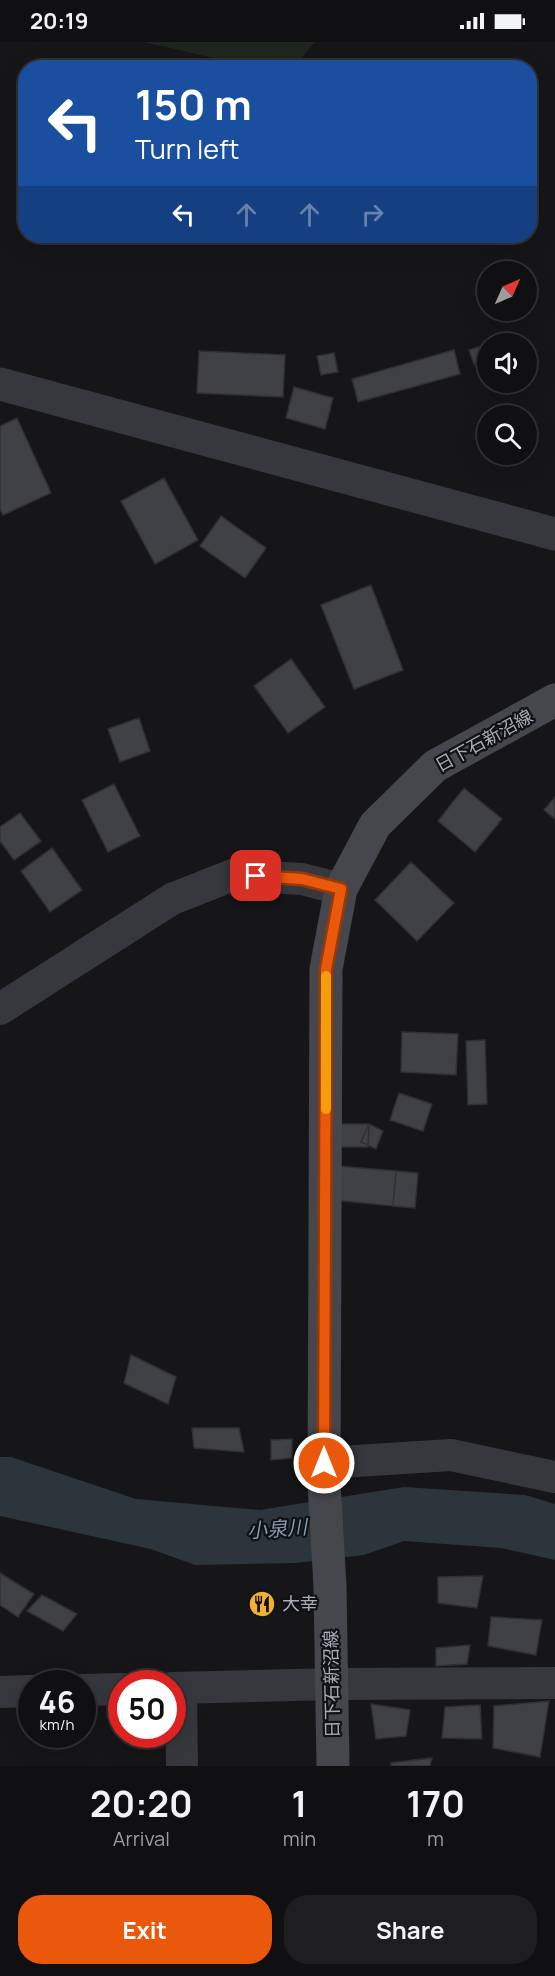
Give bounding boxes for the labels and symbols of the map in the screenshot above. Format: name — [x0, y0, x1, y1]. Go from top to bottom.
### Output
north arrow — [477, 261, 537, 321]
street label: 日下石新沼線 — [430, 703, 537, 777]
pin — [230, 850, 281, 901]
position arrow — [292, 1431, 356, 1495]
water label: 小泉川 — [246, 1513, 310, 1544]
restaurant icon: 大幸 — [247, 1589, 277, 1619]
place label: 大幸 — [282, 1591, 318, 1615]
street label: 日下石新沼線 — [318, 1630, 344, 1738]
speed limit sign: 50 — [108, 1670, 186, 1748]

